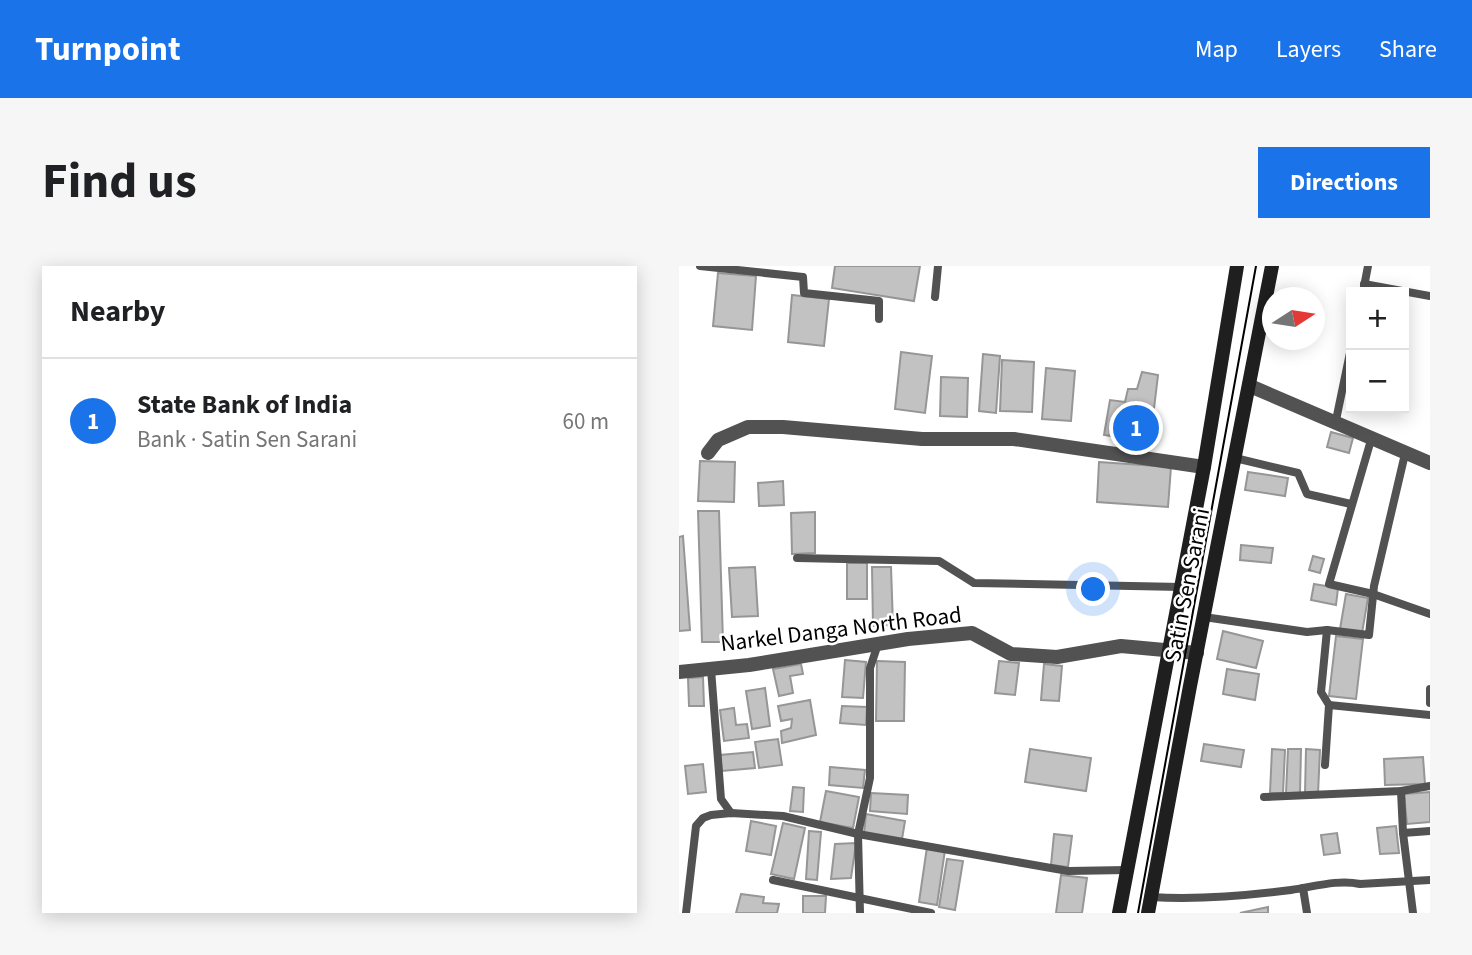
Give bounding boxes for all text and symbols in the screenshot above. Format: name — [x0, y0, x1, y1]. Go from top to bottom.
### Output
text: Turnpoint — [35, 26, 181, 73]
text: Map — [1195, 32, 1238, 67]
text: Layers — [1276, 32, 1341, 67]
text: Share — [1379, 32, 1437, 67]
text: Find us — [42, 147, 197, 217]
button: Directions — [1258, 147, 1430, 218]
north arrow — [1262, 287, 1325, 350]
map controls — [1346, 287, 1409, 413]
button: + — [1346, 287, 1409, 350]
text: Nearby — [70, 290, 165, 333]
button: − — [1346, 350, 1409, 413]
text: State Bank of India — [137, 386, 352, 423]
pin: 1 — [1113, 402, 1159, 454]
text: 1 — [87, 405, 99, 438]
text: 60 m — [562, 405, 609, 438]
text: Bank · Satin Sen Sarani — [137, 423, 357, 456]
street label: Satin Sen Sarani — [1156, 505, 1218, 665]
your location — [1076, 572, 1110, 606]
street label: Narkel Danga North Road — [719, 598, 963, 660]

